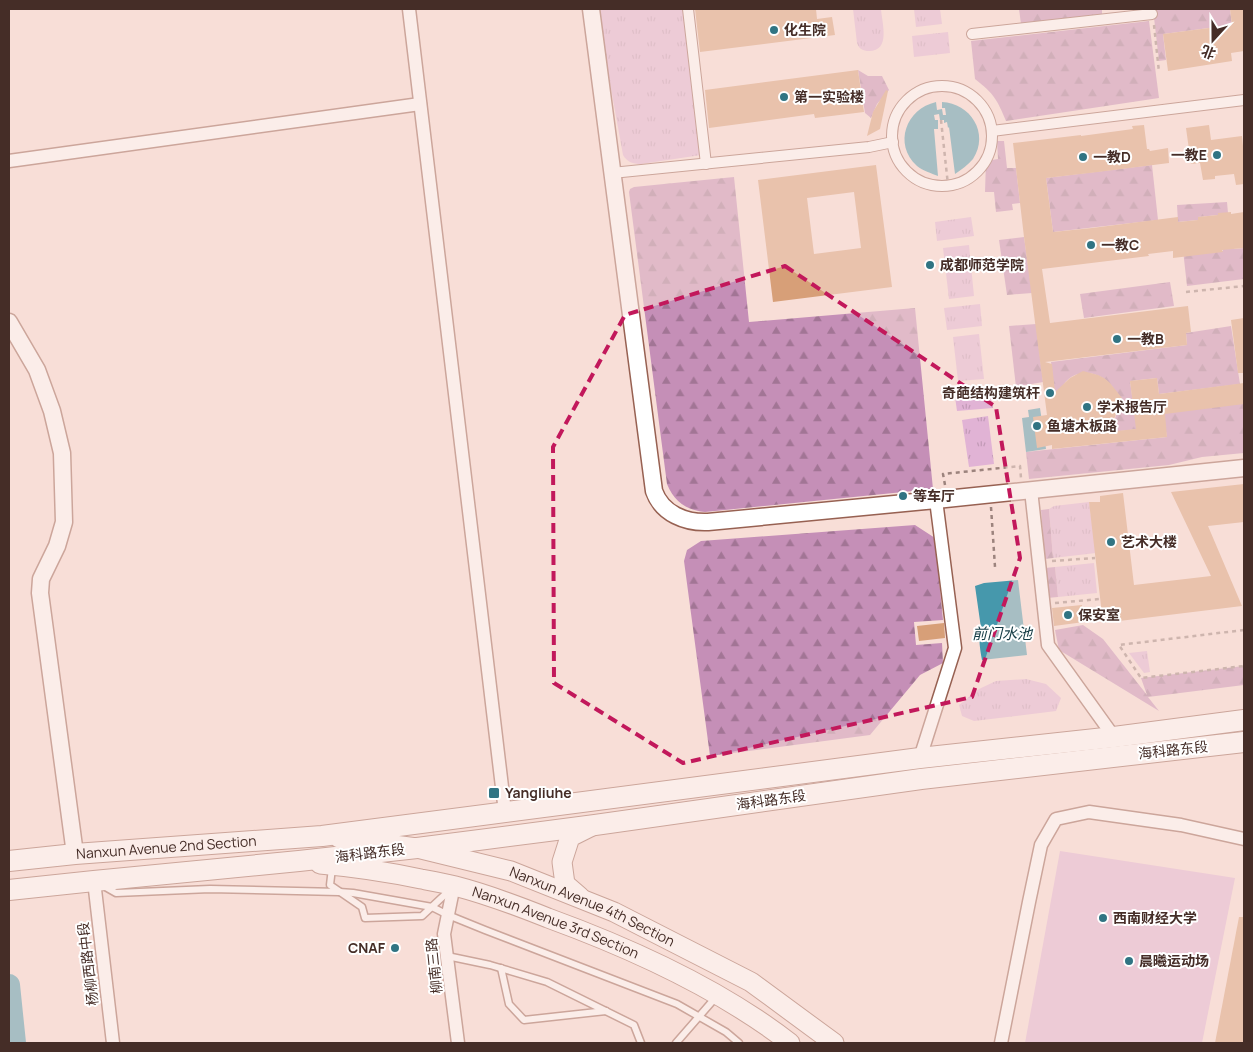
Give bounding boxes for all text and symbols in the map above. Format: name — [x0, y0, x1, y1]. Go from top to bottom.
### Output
north arrow — [1188, 15, 1238, 65]
place label: 化生院 — [784, 20, 826, 39]
marker: 化生院 — [768, 24, 780, 36]
text: 北 — [1198, 41, 1218, 64]
place label: 第一实验楼 — [794, 87, 864, 106]
marker: 第一实验楼 — [778, 91, 790, 103]
place label: 一教E — [1171, 145, 1207, 164]
place label: 一教D — [1093, 147, 1131, 166]
marker: 一教E — [1211, 149, 1223, 161]
marker: 一教D — [1077, 151, 1089, 163]
place label: 一教C — [1101, 235, 1139, 254]
marker: 一教C — [1085, 239, 1097, 251]
place label: 成都师范学院 — [940, 255, 1024, 274]
marker: 成都师范学院 — [924, 259, 936, 271]
place label: 一教B — [1127, 329, 1164, 348]
marker: 一教B — [1111, 333, 1123, 345]
place label: 奇葩结构建筑杆 — [942, 383, 1040, 402]
marker: 奇葩结构建筑杆 — [1044, 387, 1056, 399]
place label: 学术报告厅 — [1097, 397, 1167, 416]
marker: 学术报告厅 — [1081, 401, 1093, 413]
place label: 鱼塘木板路 — [1047, 416, 1117, 435]
marker: 鱼塘木板路 — [1031, 420, 1043, 432]
place label: 等车厅 — [913, 486, 955, 505]
marker: 等车厅 — [897, 490, 909, 502]
place label: 艺术大楼 — [1121, 532, 1177, 551]
marker: 艺术大楼 — [1105, 536, 1117, 548]
place label: 保安室 — [1078, 605, 1120, 624]
marker: 保安室 — [1062, 609, 1074, 621]
water label: 前门水池 — [972, 623, 1034, 644]
street label: 海科路东段 — [1137, 736, 1209, 763]
place label: Yangliuhe — [505, 783, 572, 802]
street label: 海科路东段 — [735, 785, 807, 814]
marker: Yangliuhe — [487, 786, 501, 800]
street label: Nanxun Avenue 2nd Section — [75, 831, 257, 863]
street label: 海科路东段 — [334, 839, 406, 866]
street label: Nanxun Avenue 4th Section — [507, 861, 678, 950]
street label: Nanxun Avenue 3rd Section — [470, 881, 642, 963]
place label: 西南财经大学 — [1113, 908, 1197, 927]
marker: 西南财经大学 — [1097, 912, 1109, 924]
street label: 杨柳西路中段 — [73, 921, 102, 1007]
street label: 柳南三路 — [421, 937, 446, 995]
place label: CNAF — [348, 938, 386, 957]
marker: CNAF — [389, 942, 401, 954]
place label: 晨曦运动场 — [1139, 951, 1209, 970]
marker: 晨曦运动场 — [1123, 955, 1135, 967]

